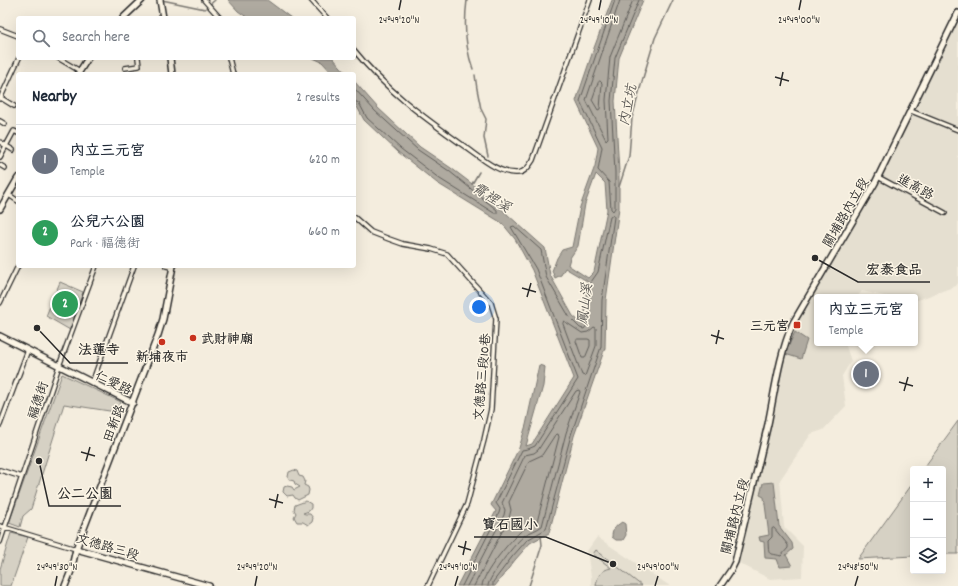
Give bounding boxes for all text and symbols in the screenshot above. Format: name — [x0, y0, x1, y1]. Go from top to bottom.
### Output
text: 24°49'20"N — [379, 14, 419, 28]
text: 24°49'10"N — [580, 14, 618, 28]
text: 24°49'00"N — [778, 14, 820, 28]
search box — [16, 16, 356, 60]
icon: search — [30, 27, 52, 49]
text: Search here — [62, 27, 130, 49]
water label: 內立坑 — [615, 81, 644, 128]
text: Nearby — [32, 86, 76, 110]
text: 2 results — [296, 89, 340, 108]
text: 內立三元宮 — [70, 141, 145, 163]
text: 1 — [44, 151, 46, 170]
text: 620 m — [309, 151, 340, 170]
text: Temple — [70, 163, 105, 182]
street label: 進高路 — [893, 171, 937, 206]
street label: 關埔路內立段 — [819, 175, 875, 252]
water label: 霄裡溪 — [468, 179, 515, 219]
text: 公兒六公園 — [70, 212, 145, 234]
text: 2 — [42, 223, 48, 242]
text: 660 m — [308, 223, 340, 242]
text: Park · 福德街 — [70, 235, 140, 254]
callout: 宏泰食品 — [858, 256, 930, 282]
text: 宏泰食品 — [866, 261, 922, 281]
water label: 鳳山溪 — [573, 281, 599, 327]
pin: 2 — [52, 289, 78, 319]
popup — [814, 294, 918, 346]
your location — [469, 297, 489, 317]
text: 內立三元宮 — [828, 300, 904, 322]
place label: 三元宮 — [750, 318, 789, 337]
marker: 三元宮 — [792, 320, 802, 330]
text: Temple — [828, 322, 863, 341]
place label: 武財神廟 — [201, 331, 253, 350]
marker: 武財神廟 — [188, 333, 198, 343]
street label: 文德路三段10巷 — [470, 333, 497, 422]
callout: 法蓮寺 — [70, 337, 128, 363]
marker: 新埔夜市 — [157, 337, 167, 347]
text: 法蓮寺 — [78, 341, 120, 361]
place label: 新埔夜市 — [136, 349, 188, 368]
pin: 1 — [853, 359, 879, 389]
street label: 仁愛路 — [91, 367, 135, 401]
street label: 福德街 — [24, 379, 55, 422]
street label: 田新路 — [99, 402, 131, 446]
map controls — [910, 466, 946, 574]
button: + — [910, 466, 946, 502]
street label: 關埔路內立段 — [718, 476, 755, 557]
callout: 公二公園 — [49, 480, 121, 506]
text: 公二公園 — [57, 485, 113, 505]
button: − — [910, 502, 946, 538]
callout: 寶石國小 — [474, 511, 546, 537]
text: 寶石國小 — [482, 516, 538, 536]
street label: 文德路三段 — [73, 530, 141, 566]
button: layers — [910, 538, 946, 574]
text: 24°49'30"N — [37, 561, 77, 575]
text: 24°49'20"N — [237, 561, 277, 575]
text: 24°49'10"N — [439, 561, 477, 575]
text: 24°49'00"N — [637, 561, 679, 575]
text: 24°48'50"N — [838, 561, 878, 575]

